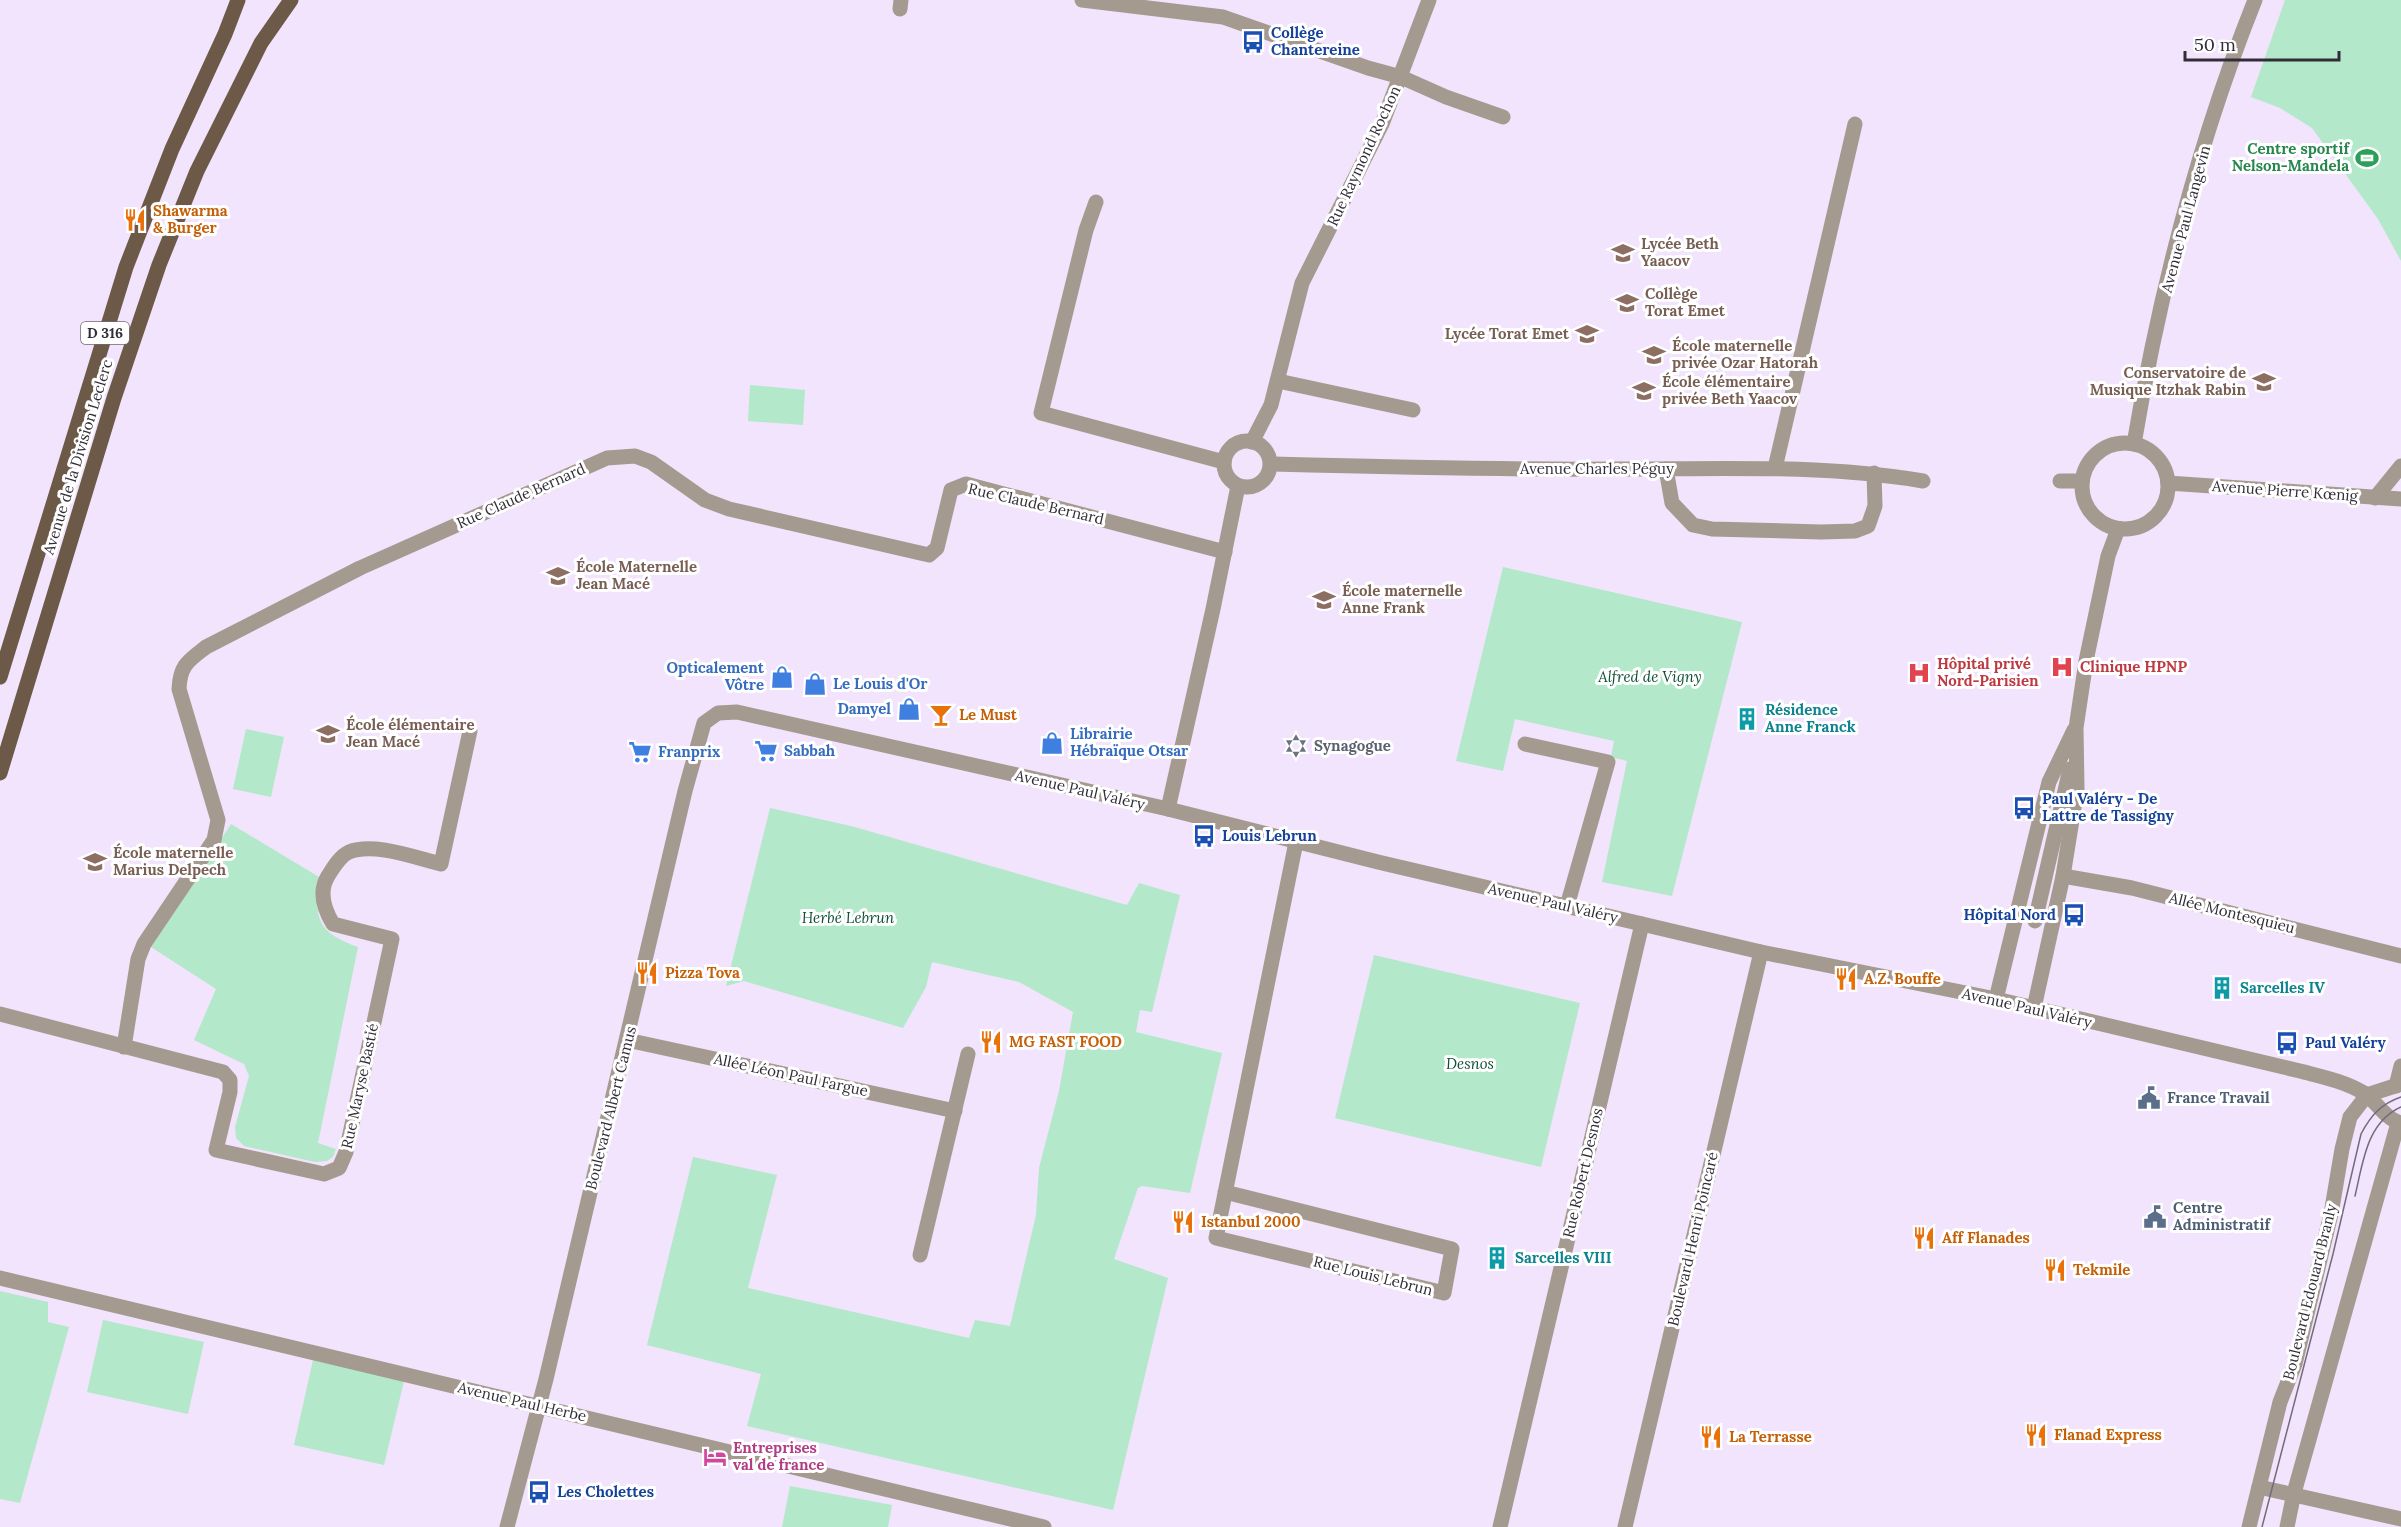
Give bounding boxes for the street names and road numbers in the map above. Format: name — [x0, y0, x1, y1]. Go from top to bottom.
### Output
street label: Rue Raymond Rochon — [1323, 83, 1404, 229]
street label: Avenue Paul Langevin — [2156, 143, 2214, 295]
road number: D 316 — [81, 322, 129, 344]
street label: Avenue de la Division Leclerc — [38, 357, 116, 558]
street label: Rue Claude Bernard — [454, 459, 588, 532]
street label: Avenue Charles Péguy — [1519, 459, 1674, 478]
street label: Avenue Pierre Kœnig — [2210, 476, 2359, 505]
street label: Rue Claude Bernard — [966, 479, 1106, 528]
street label: Avenue Paul Valéry — [1012, 765, 1147, 814]
street label: Avenue Paul Valéry — [1485, 878, 1620, 927]
street label: Allée Montesquieu — [2166, 887, 2297, 937]
street label: Avenue Paul Valéry — [1959, 983, 2094, 1032]
street label: Rue Maryse Bastié — [337, 1021, 382, 1150]
street label: Boulevard Albert Camus — [581, 1024, 640, 1192]
street label: Allée Léon Paul Fargue — [711, 1049, 870, 1100]
street label: Rue Robert Desnos — [1558, 1106, 1607, 1240]
street label: Boulevard Henri Poincaré — [1663, 1150, 1722, 1328]
street label: Boulevard Edouard Branly — [2278, 1202, 2341, 1382]
street label: Rue Louis Lebrun — [1312, 1252, 1435, 1299]
street label: Avenue Paul Herbe — [455, 1377, 588, 1426]

